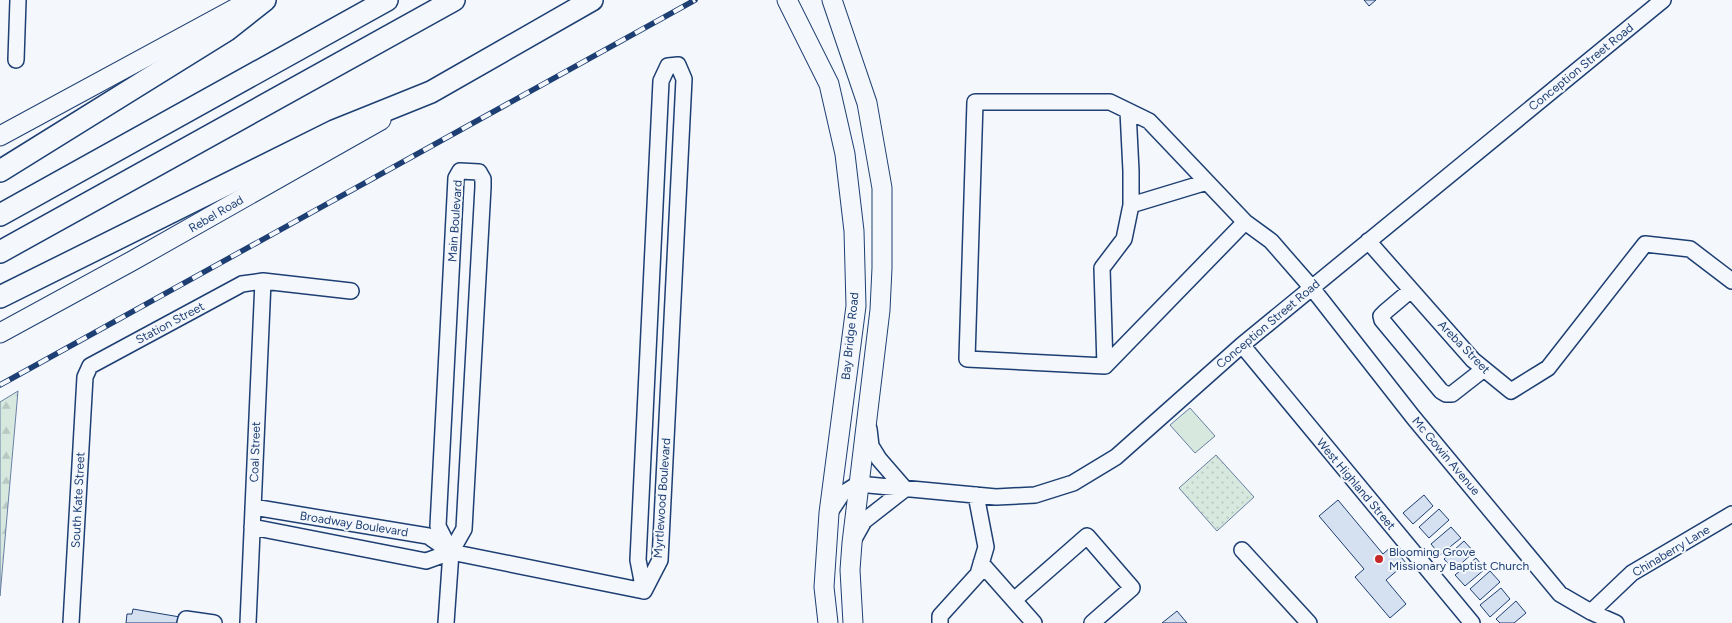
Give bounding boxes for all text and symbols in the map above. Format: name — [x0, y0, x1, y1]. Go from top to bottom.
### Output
street label: Conception Street Road — [1526, 20, 1636, 114]
street label: Main Boulevard — [445, 180, 465, 262]
street label: Rebel Road — [186, 193, 246, 235]
street label: Conception Street Road — [1213, 277, 1323, 371]
street label: Bay Bridge Road — [838, 291, 862, 381]
street label: Station Street — [133, 299, 207, 347]
street label: Areba Street — [1435, 318, 1493, 377]
street label: Mc Gowin Avenue — [1409, 414, 1483, 498]
street label: Coal Street — [247, 421, 263, 483]
street label: West Highland Street — [1314, 435, 1399, 533]
street label: Myrtlewood Boulevard — [651, 437, 673, 559]
street label: South Kate Street — [68, 451, 88, 548]
street label: Broadway Boulevard — [299, 509, 409, 539]
street label: Chinaberry Lane — [1630, 522, 1713, 580]
place label: Blooming Grove Missionary Baptist Church — [1389, 545, 1530, 573]
marker: Blooming Grove Missionary Baptist Church — [1373, 553, 1385, 565]

